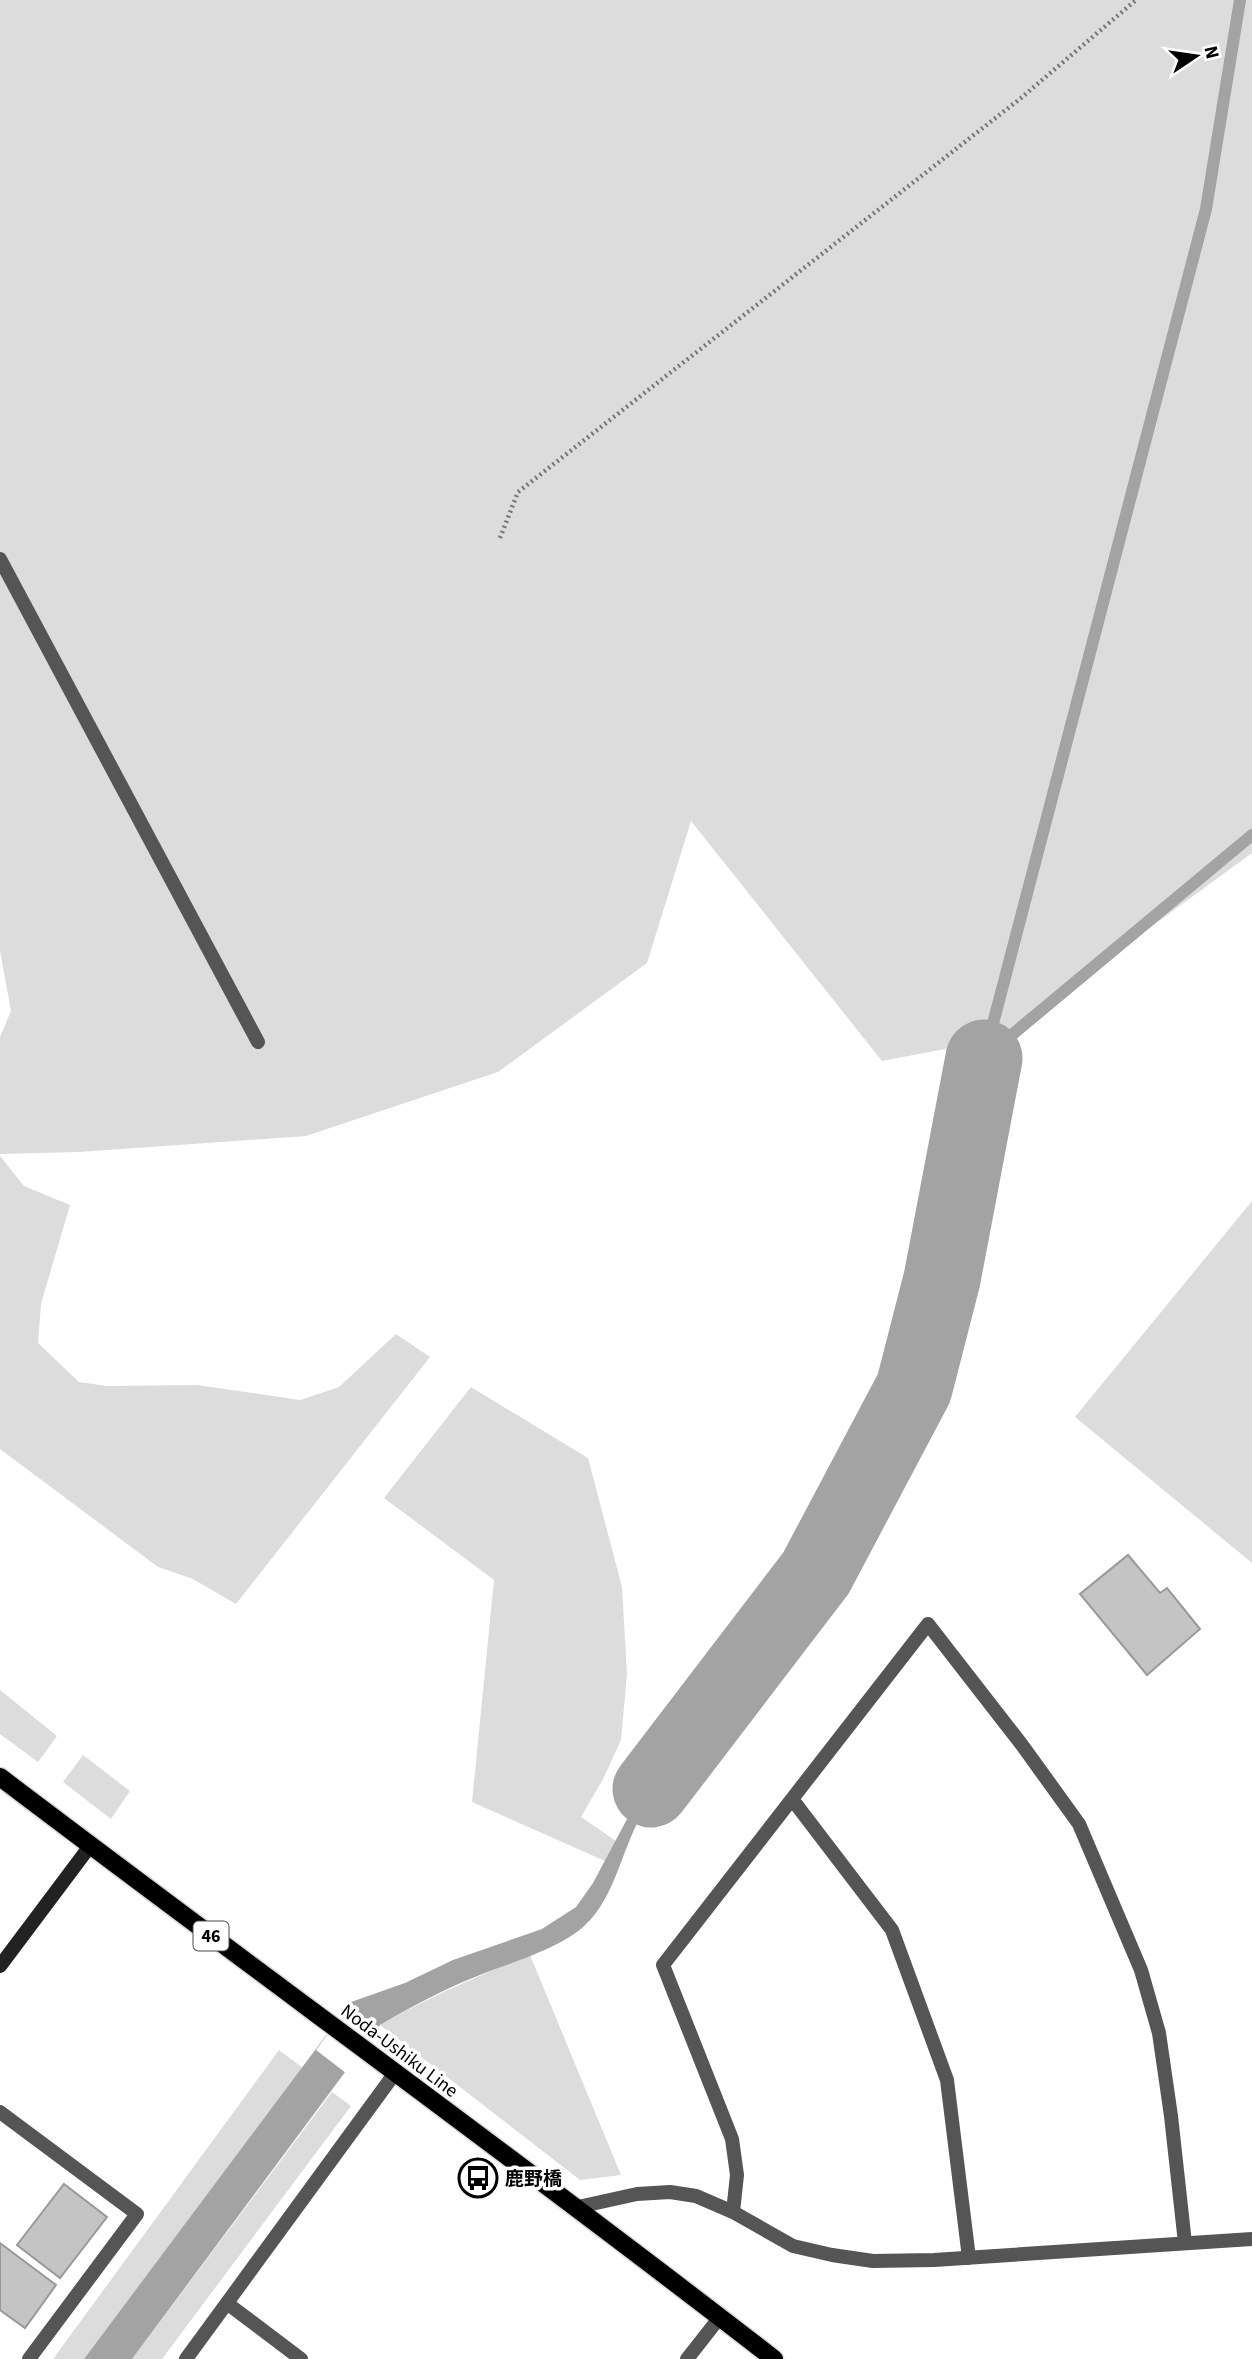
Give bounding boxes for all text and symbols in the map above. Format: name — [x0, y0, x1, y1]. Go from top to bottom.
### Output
north arrow — [1161, 21, 1231, 91]
text: N — [1197, 43, 1226, 62]
road number: 46 — [194, 1922, 228, 1950]
street label: Noda-Ushiku Line — [335, 1998, 463, 2104]
bus stop icon: 鹿野橋 — [457, 2157, 499, 2199]
place label: 鹿野橋 — [505, 2166, 562, 2193]

